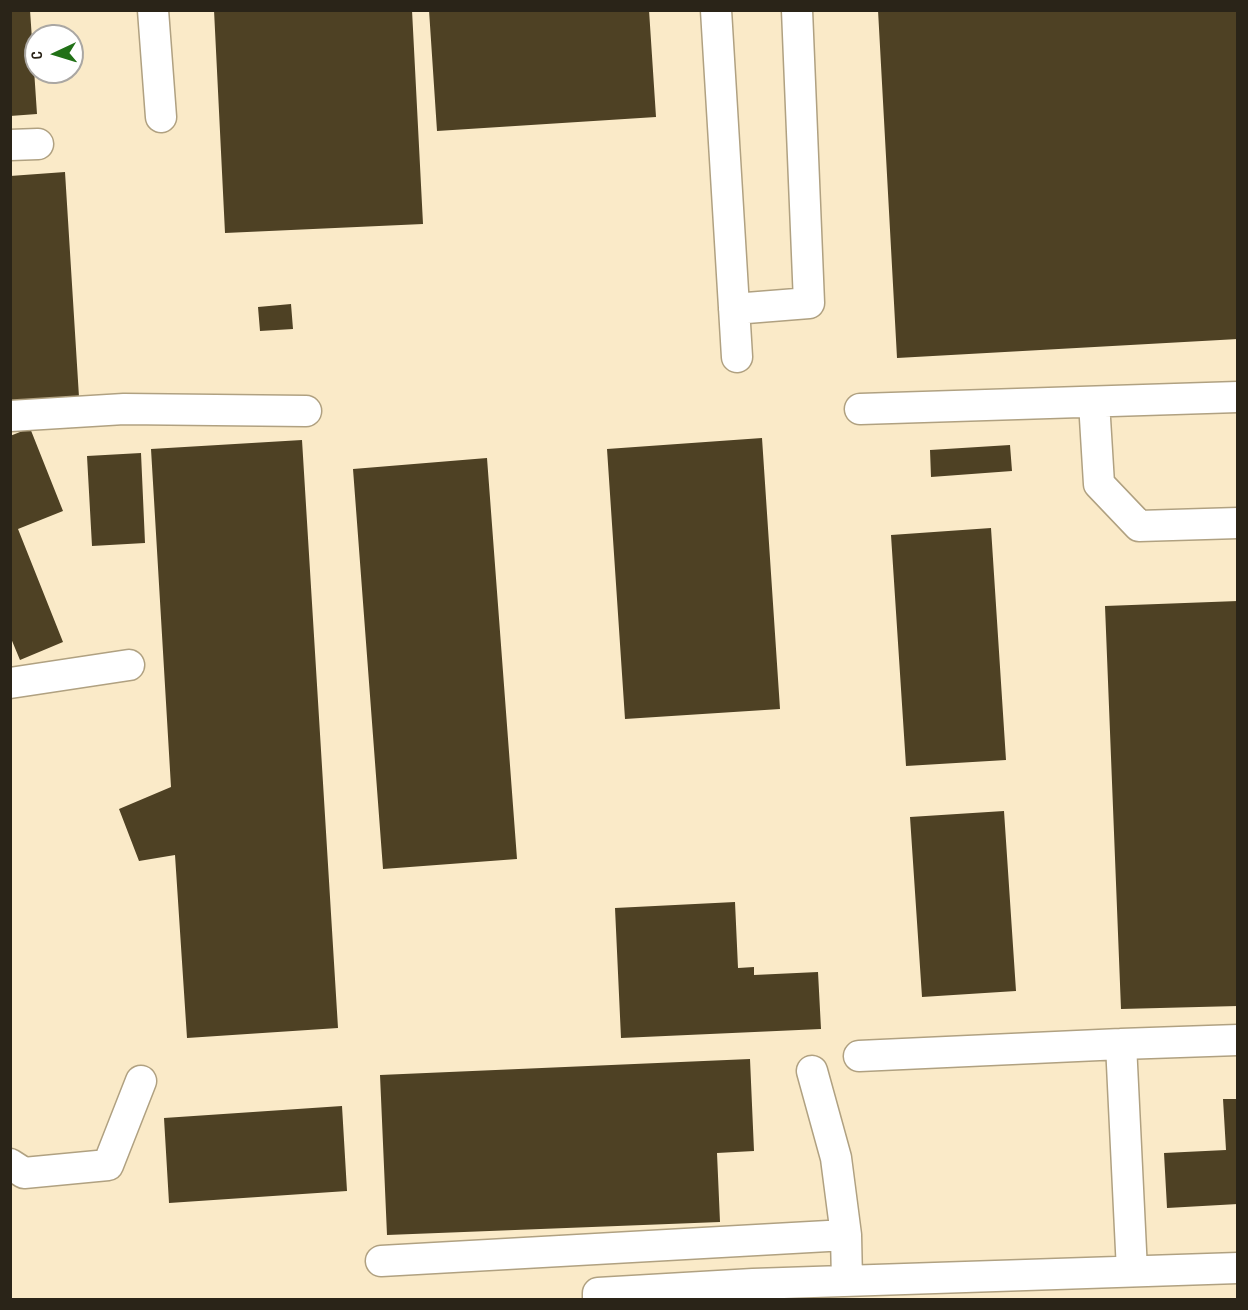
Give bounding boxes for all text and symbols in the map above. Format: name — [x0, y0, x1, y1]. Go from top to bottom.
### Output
north arrow — [24, 24, 84, 84]
text: С — [28, 50, 47, 60]

